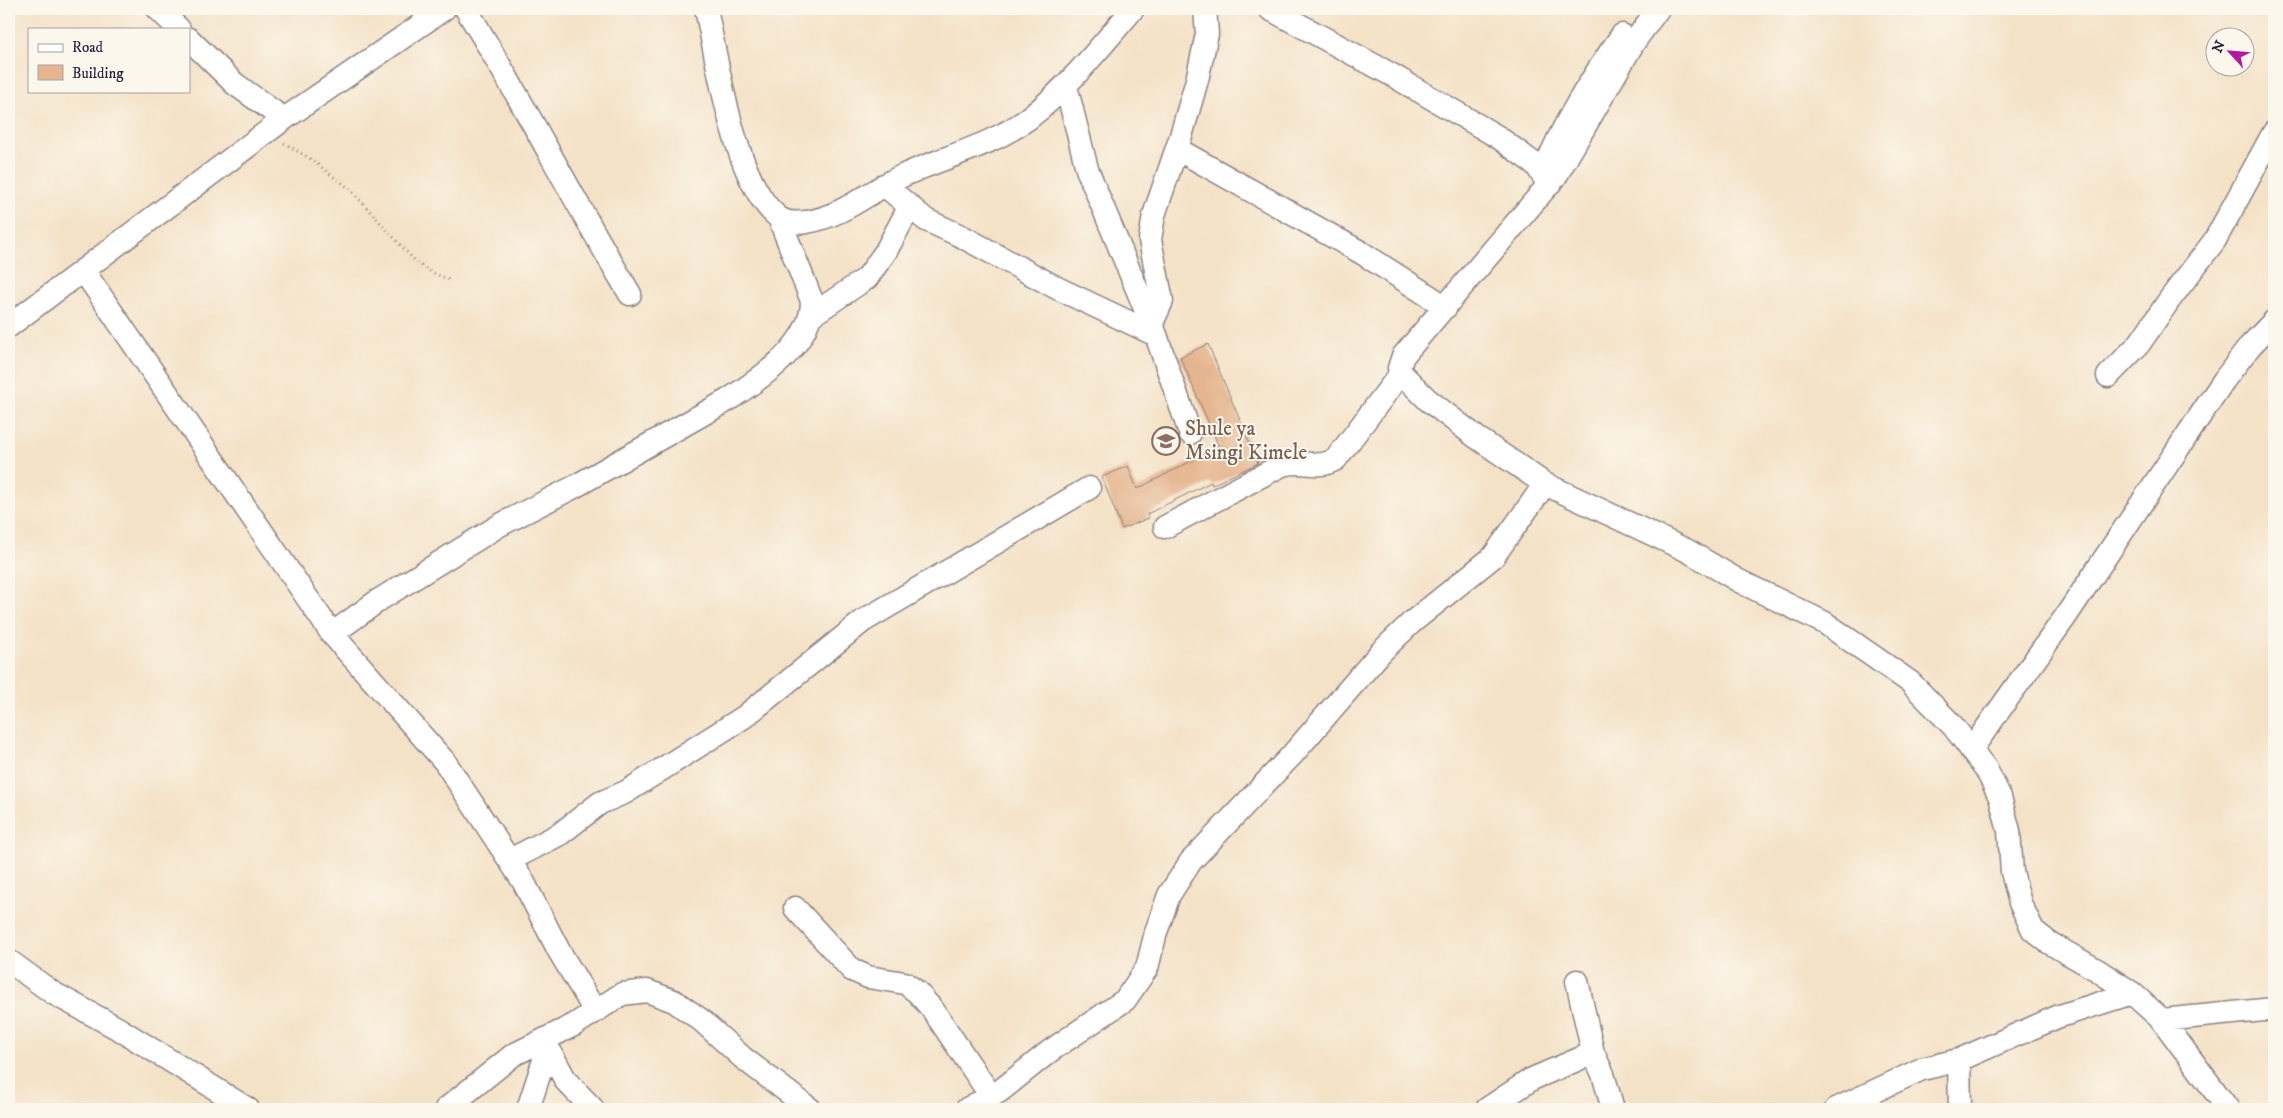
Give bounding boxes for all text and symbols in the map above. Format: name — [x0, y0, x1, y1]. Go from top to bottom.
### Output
legend — [28, 28, 190, 92]
north arrow — [2206, 28, 2256, 78]
text: N — [2209, 37, 2230, 56]
text: Road — [72, 38, 104, 57]
text: Building — [72, 64, 124, 83]
place label: Shule ya Msingi Kimele — [1185, 416, 1308, 466]
school or university icon: Shule ya Msingi Kimele — [1151, 426, 1181, 456]

